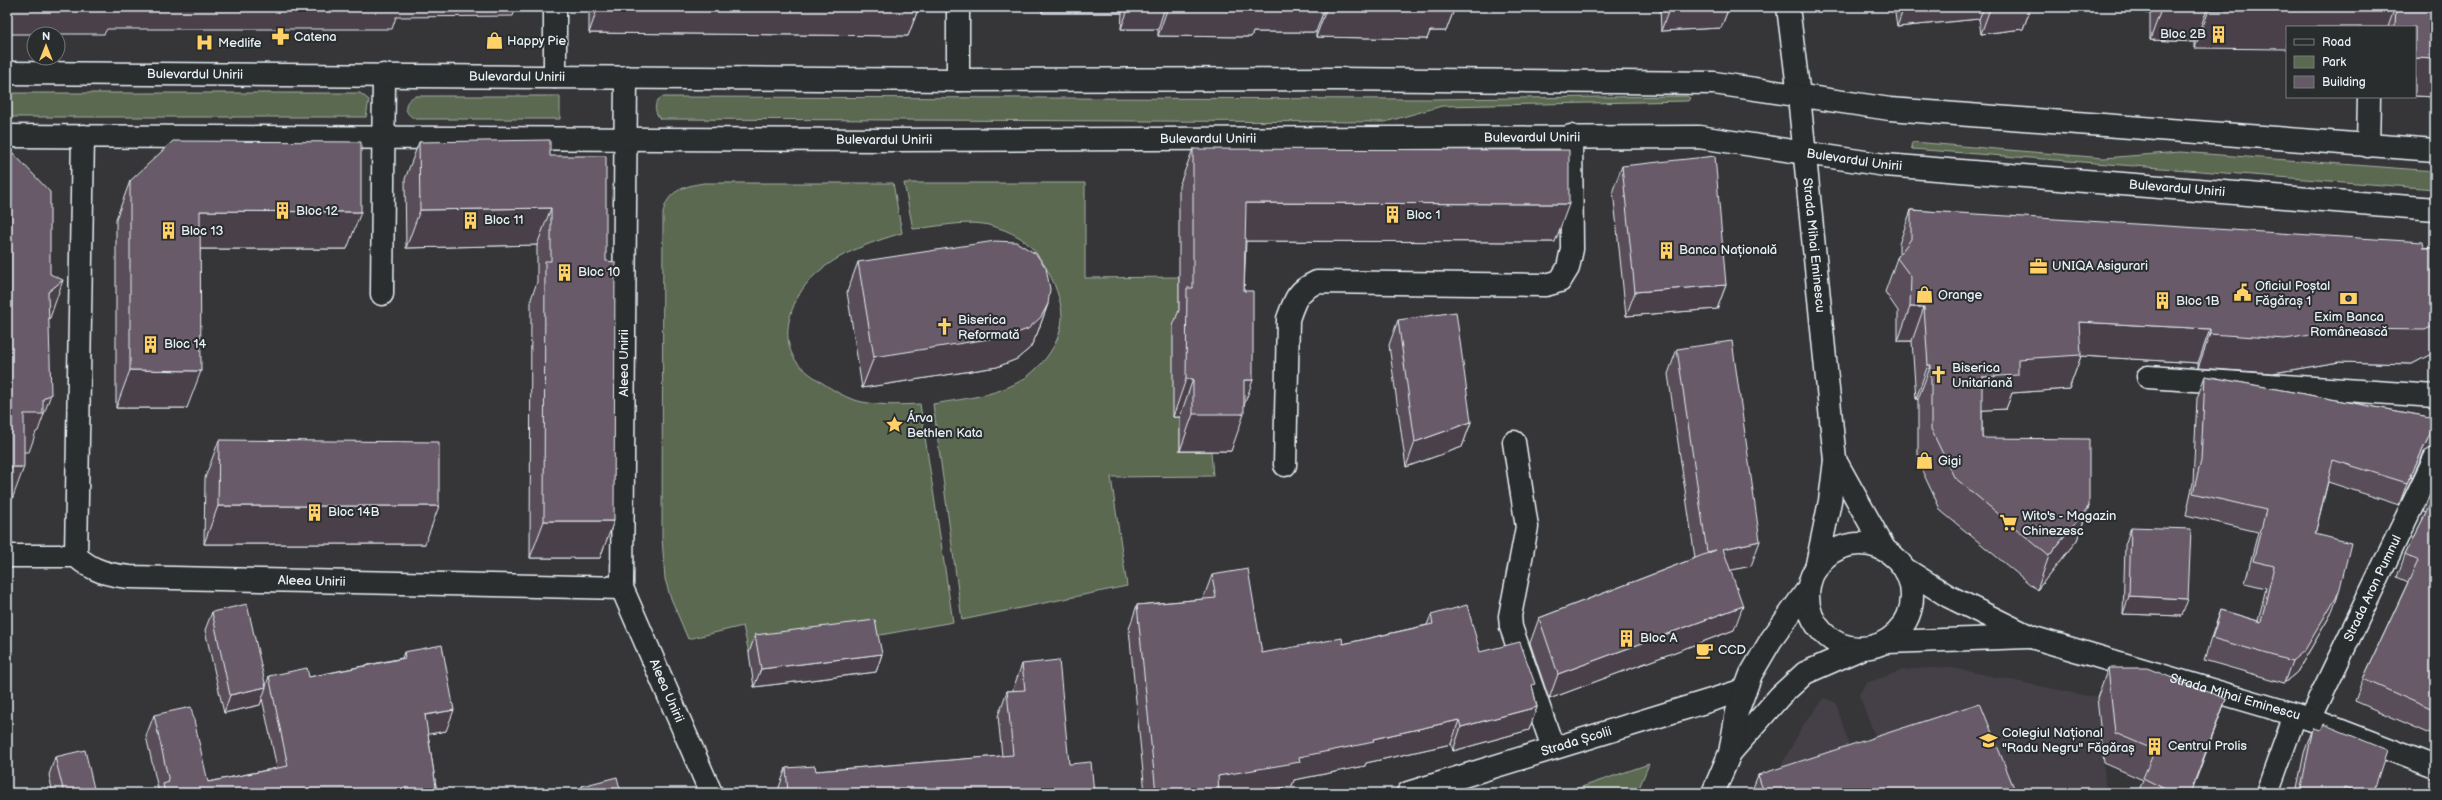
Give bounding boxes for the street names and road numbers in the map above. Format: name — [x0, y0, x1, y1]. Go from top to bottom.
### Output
street label: Bulevardul Unirii — [147, 66, 243, 83]
street label: Bulevardul Unirii — [469, 68, 565, 85]
street label: Bulevardul Unirii — [1484, 129, 1580, 146]
street label: Bulevardul Unirii — [1160, 131, 1256, 147]
street label: Bulevardul Unirii — [836, 132, 932, 148]
street label: Bulevardul Unirii — [1805, 145, 1903, 174]
street label: Strada Mihai Eminescu — [1799, 177, 1828, 313]
street label: Bulevardul Unirii — [2128, 177, 2226, 200]
street label: Aleea Unirii — [616, 329, 632, 397]
street label: Strada Aron Pumnul — [2340, 532, 2405, 644]
street label: Aleea Unirii — [278, 572, 346, 590]
street label: Aleea Unirii — [646, 656, 687, 725]
street label: Strada Mihai Eminescu — [2168, 670, 2302, 724]
street label: Strada Școlii — [1539, 723, 1614, 760]

